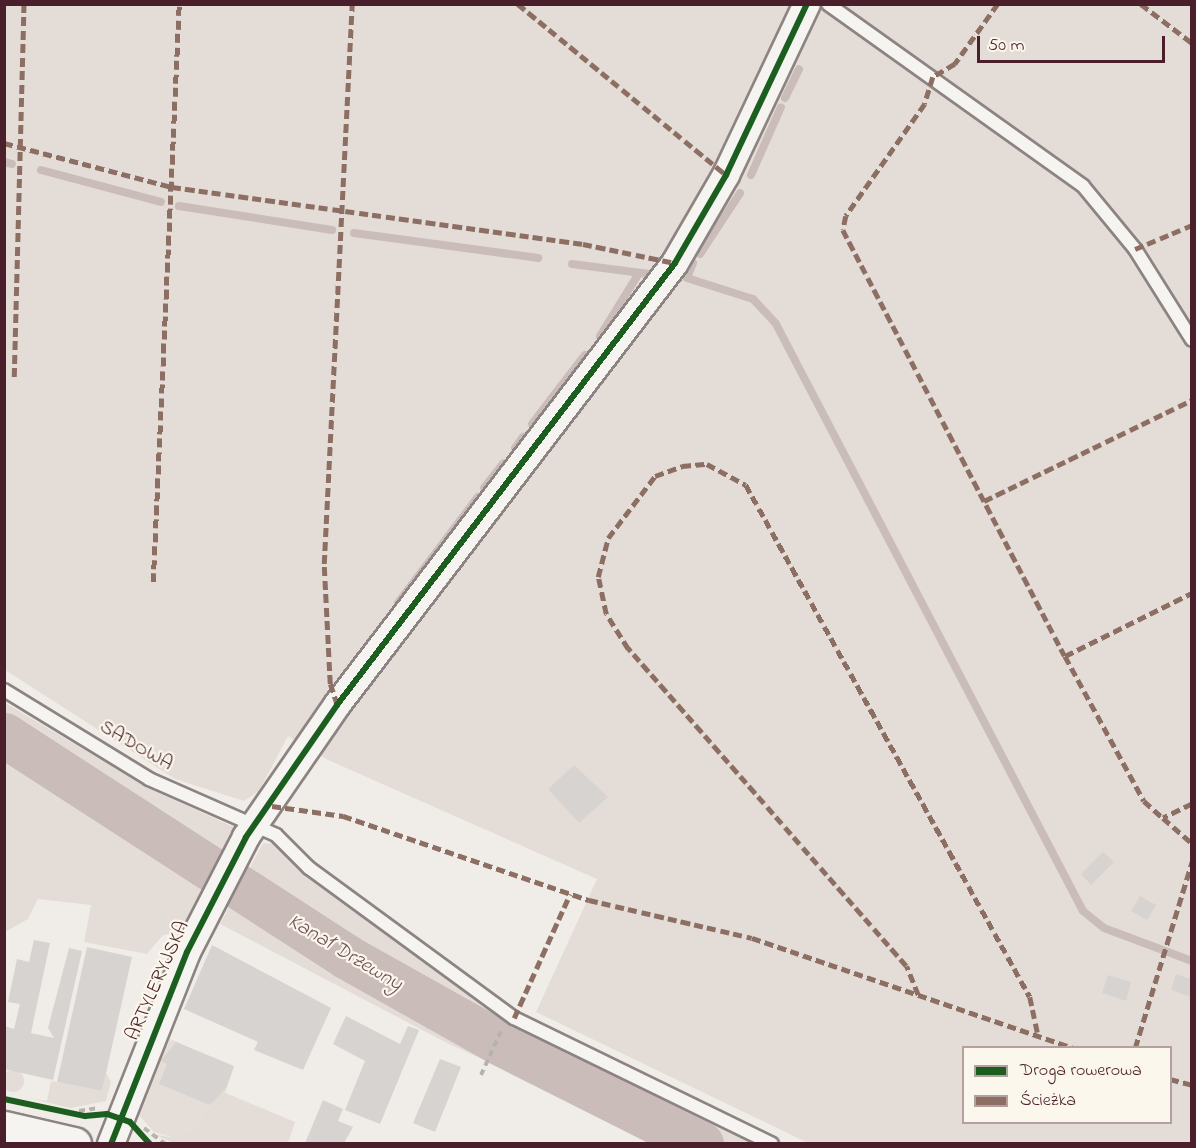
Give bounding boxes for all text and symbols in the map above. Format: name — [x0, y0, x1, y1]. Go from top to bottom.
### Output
scale bar — [980, 24, 1168, 62]
text: 50 m — [988, 33, 1025, 59]
street label: SADOWA — [95, 715, 177, 777]
water label: Kanał Drzewny — [283, 909, 407, 997]
street label: ARTYLERYJSKA — [121, 917, 195, 1045]
legend — [962, 1046, 1172, 1124]
text: Droga rowerowa — [1020, 1058, 1142, 1084]
text: Ścieżka — [1020, 1088, 1076, 1114]

